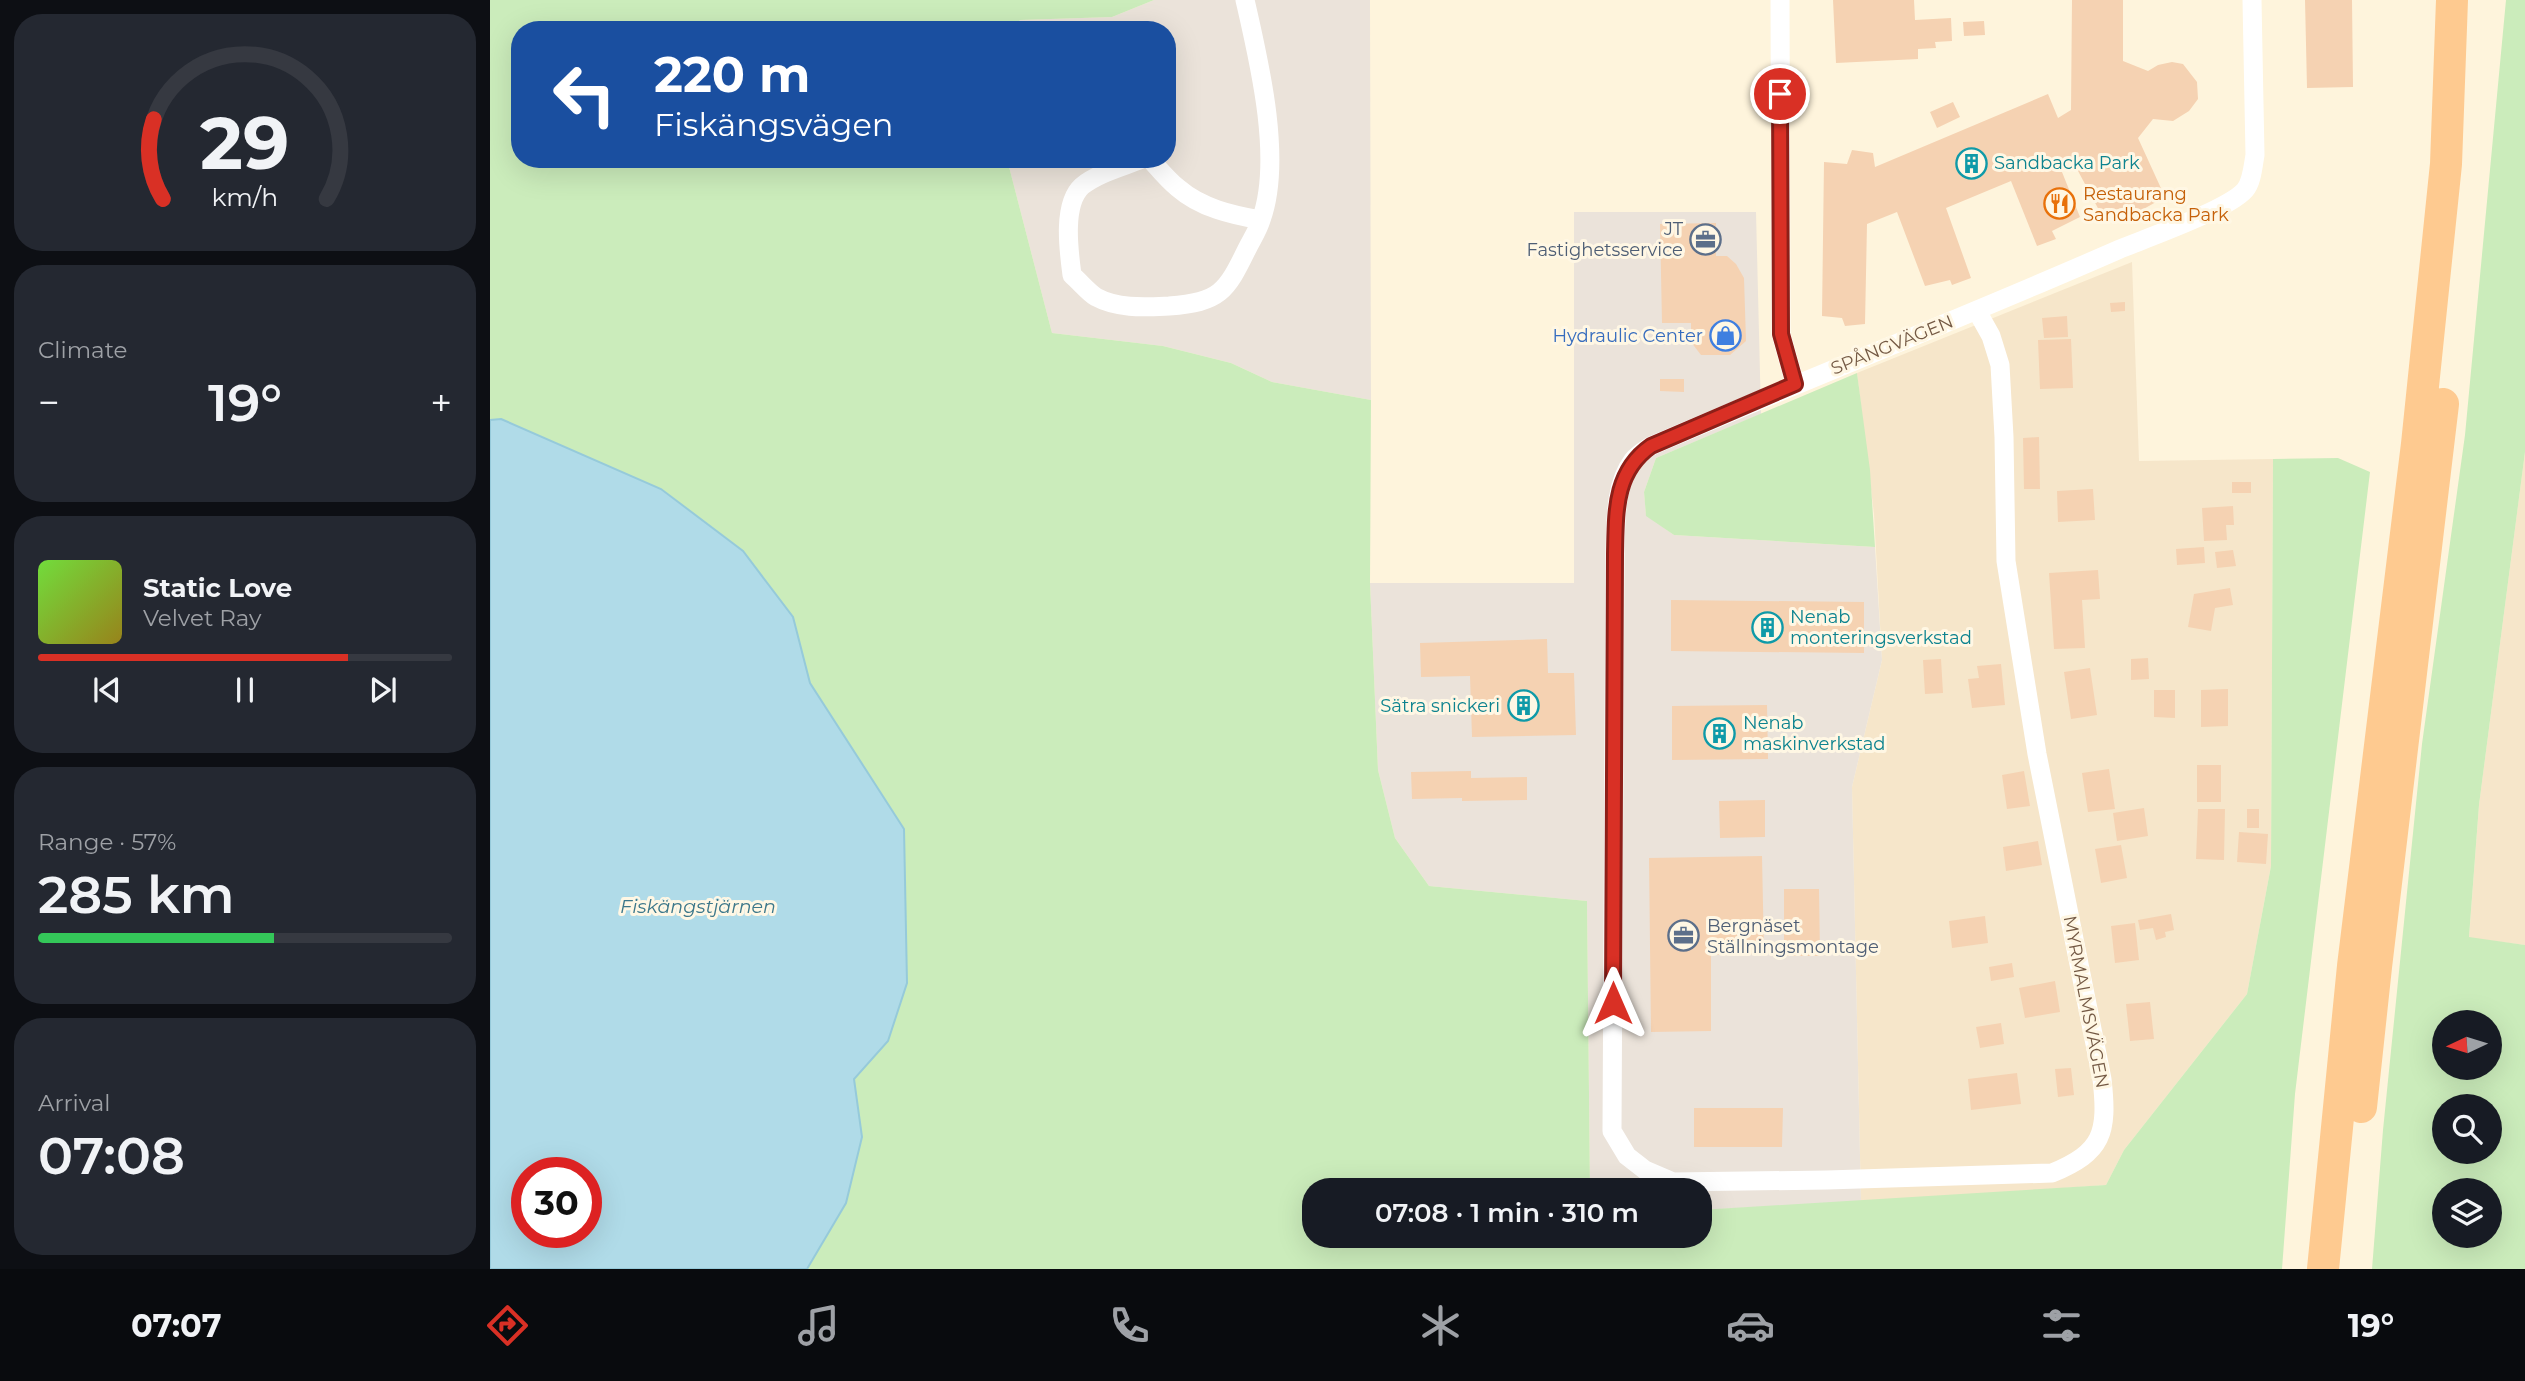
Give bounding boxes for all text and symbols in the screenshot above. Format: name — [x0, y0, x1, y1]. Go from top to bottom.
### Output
text: 220 m — [654, 45, 810, 104]
icon: left — [539, 49, 630, 140]
pin — [1750, 64, 1810, 124]
icon: arrive — [1761, 75, 1799, 113]
text: 29 — [200, 99, 290, 187]
text: Fiskängsvägen — [654, 105, 894, 144]
building icon: Sandbacka Park — [1954, 146, 1988, 180]
place label: Sandbacka Park — [1994, 152, 2140, 174]
text: km/h — [212, 181, 278, 211]
place label: Restaurang Sandbacka Park — [2083, 183, 2229, 226]
restaurant icon: Restaurang Sandbacka Park — [2043, 187, 2077, 221]
place label: JT Fastighetsservice — [1526, 218, 1684, 261]
office icon: JT Fastighetsservice — [1689, 222, 1723, 256]
street label: SPÅNGVÄGEN — [1827, 310, 1956, 380]
shop icon: Hydraulic Center — [1709, 319, 1743, 353]
place label: Hydraulic Center — [1552, 325, 1703, 347]
text: Climate — [38, 336, 127, 364]
text: 19° — [208, 371, 282, 434]
text: − — [38, 379, 60, 426]
text: + — [430, 379, 452, 426]
text: Static Love — [143, 572, 292, 604]
text: Velvet Ray — [143, 604, 261, 632]
place label: Nenab monteringsverkstad — [1790, 606, 1972, 649]
building icon: Nenab monteringsverkstad — [1750, 610, 1784, 644]
icon: previous — [88, 671, 126, 709]
icon: pause — [226, 671, 264, 709]
icon: next — [364, 671, 402, 709]
building icon: Sätra snickeri — [1506, 689, 1540, 723]
place label: Sätra snickeri — [1380, 695, 1500, 717]
place label: Nenab maskinverkstad — [1743, 712, 1886, 755]
building icon: Nenab maskinverkstad — [1703, 716, 1737, 750]
text: Range · 57% — [38, 828, 176, 856]
text: 285 km — [38, 863, 234, 926]
water label: Fiskängstjärnen — [620, 895, 776, 918]
street label: MYRMALMSVÄGEN — [2058, 914, 2114, 1090]
place label: Bergnäset Ställningsmontage — [1707, 915, 1879, 958]
office icon: Bergnäset Ställningsmontage — [1667, 919, 1701, 953]
position arrow — [1576, 966, 1650, 1040]
north arrow — [2432, 1010, 2502, 1080]
map controls — [2432, 1010, 2502, 1248]
text: Arrival — [38, 1089, 111, 1117]
button: search — [2432, 1094, 2502, 1164]
text: 07:08 — [38, 1124, 185, 1187]
speed limit sign: 30 — [511, 1157, 602, 1248]
button: layers — [2432, 1178, 2502, 1248]
text: 07:08 · 1 min · 310 m — [1375, 1197, 1639, 1229]
icon: directions — [483, 1301, 532, 1350]
icon: music — [794, 1301, 843, 1350]
icon: phone — [1105, 1301, 1154, 1350]
icon: climate — [1416, 1301, 1465, 1350]
icon: car — [1726, 1301, 1775, 1350]
icon: filters — [2037, 1301, 2086, 1350]
text: 07:07 — [131, 1306, 222, 1345]
text: 19° — [2348, 1306, 2394, 1345]

